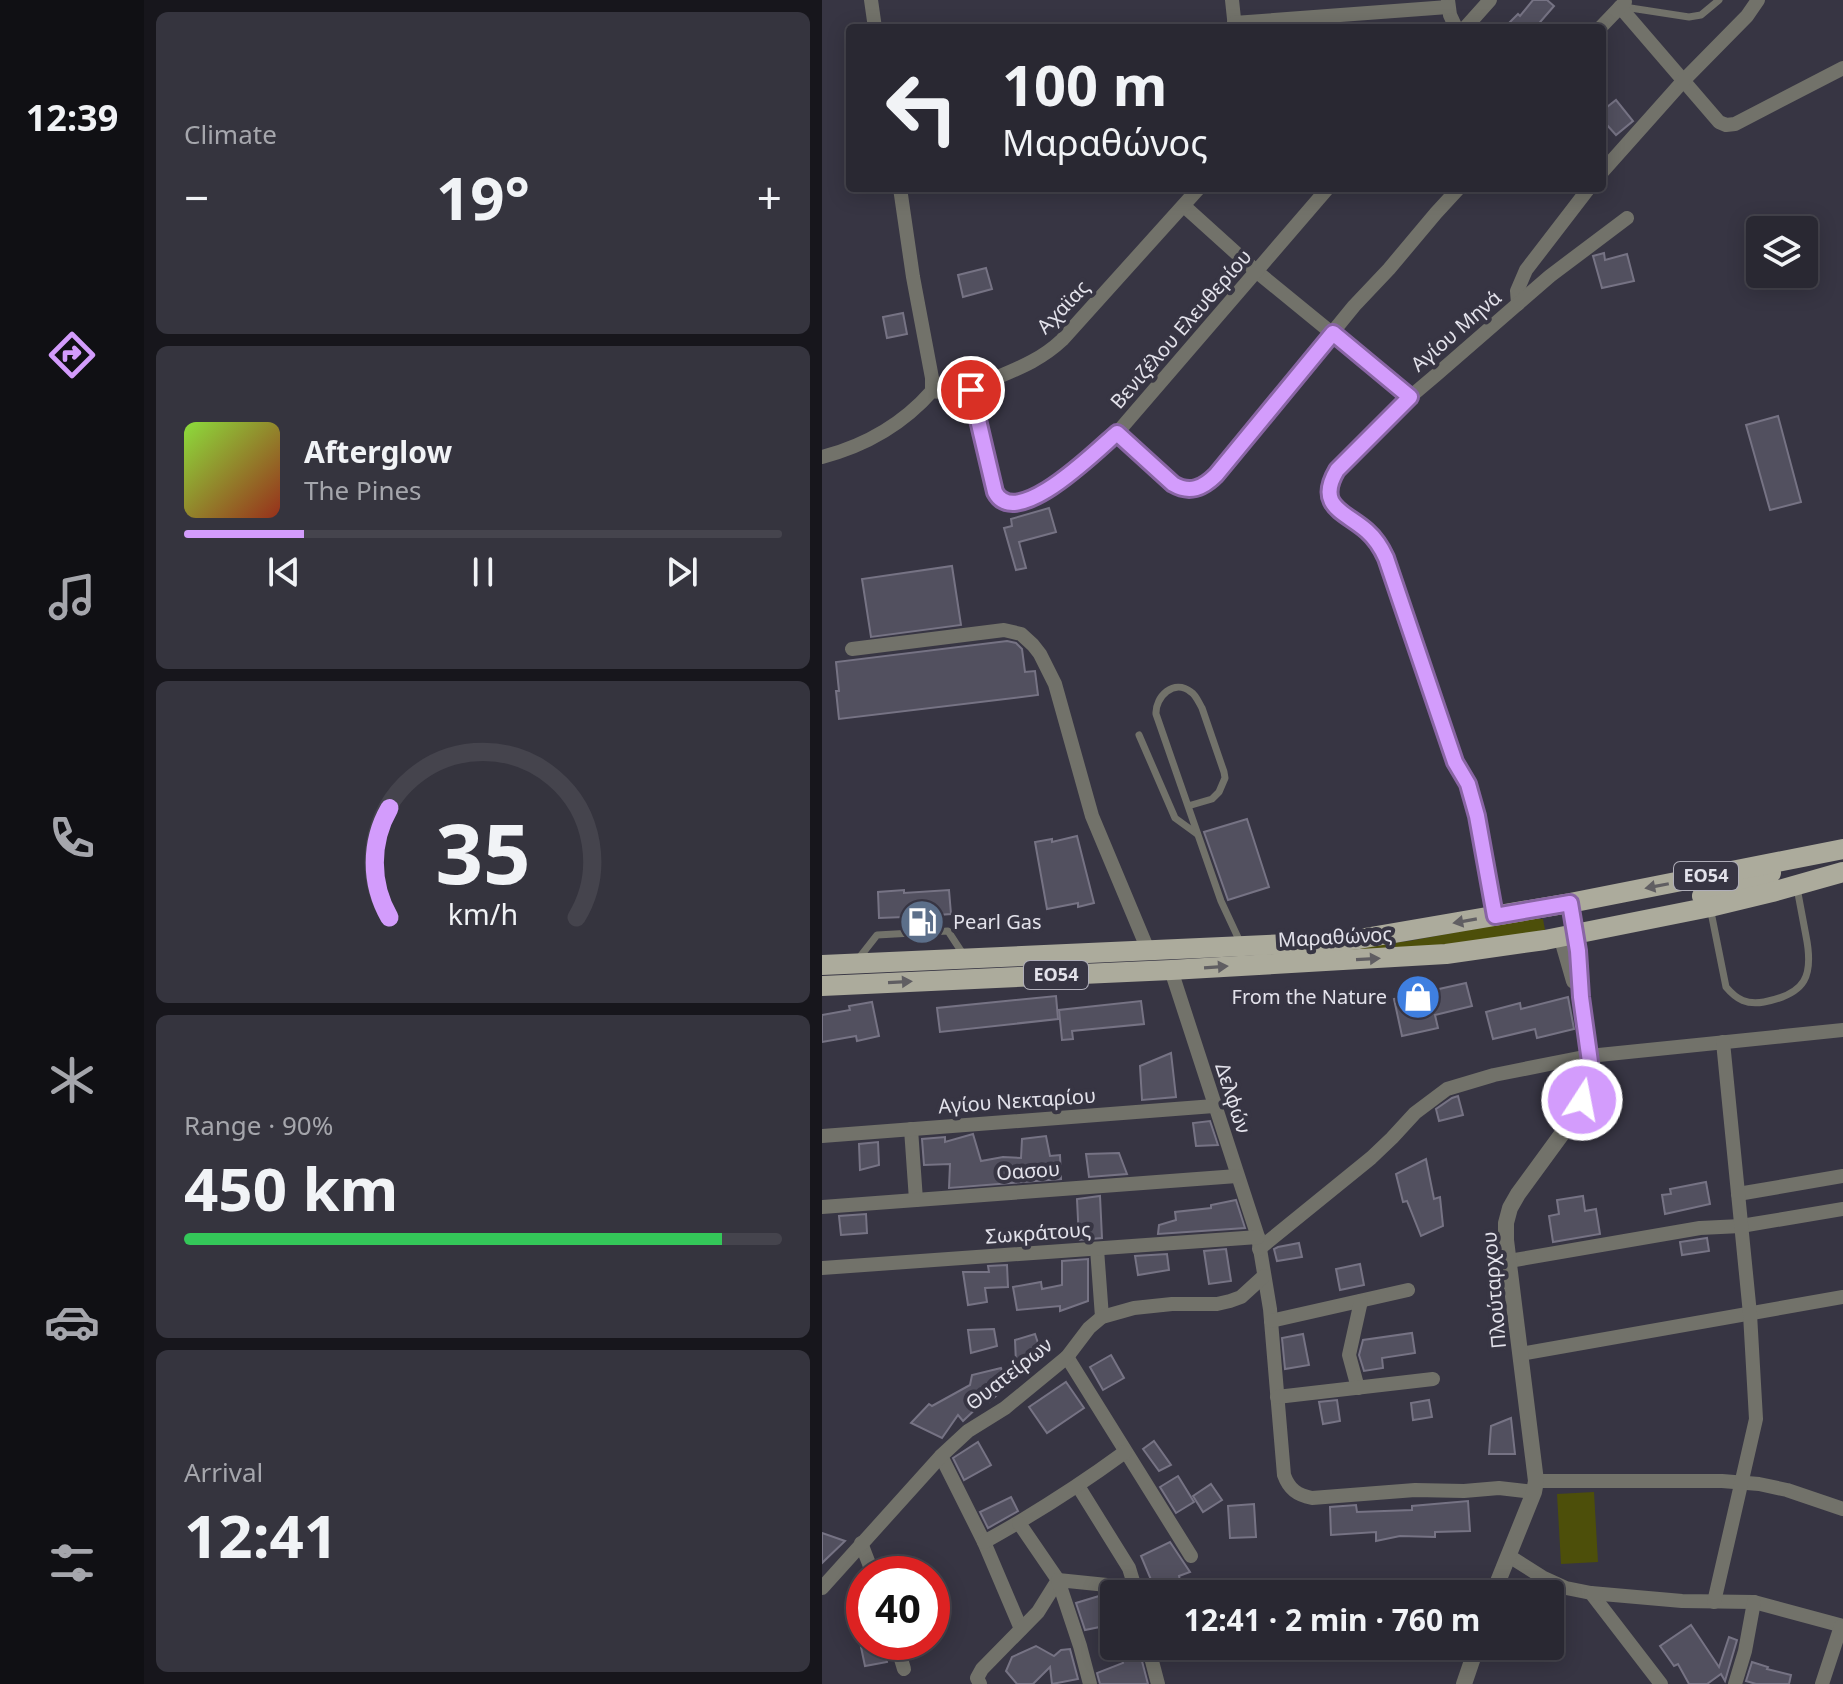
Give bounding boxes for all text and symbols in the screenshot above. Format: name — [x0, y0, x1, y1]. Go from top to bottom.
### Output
text: 100 m — [1002, 46, 1167, 122]
icon: left — [870, 56, 974, 160]
text: 12:39 — [26, 93, 118, 142]
text: Climate — [184, 116, 277, 152]
text: Μαραθώνος — [1002, 118, 1208, 167]
text: 19° — [436, 156, 530, 238]
text: − — [184, 167, 209, 227]
text: + — [757, 167, 782, 227]
map controls — [1746, 216, 1818, 288]
button: layers — [1746, 216, 1818, 288]
street label: Βενιζέλου Ελευθερίου — [1104, 243, 1257, 414]
street label: Αχαϊας — [1030, 274, 1095, 339]
street label: Αγίου Μηνά — [1405, 284, 1507, 377]
icon: directions — [44, 327, 100, 383]
pin — [937, 356, 1005, 424]
icon: arrive — [949, 368, 993, 412]
text: Afterglow — [304, 431, 452, 472]
text: The Pines — [304, 472, 422, 508]
icon: previous — [262, 550, 306, 594]
icon: pause — [461, 550, 505, 594]
icon: next — [660, 550, 704, 594]
icon: music — [44, 569, 100, 625]
text: 35 — [435, 795, 531, 908]
icon: phone — [44, 810, 100, 866]
road number: ΕΟ54 — [1674, 862, 1738, 890]
one-way arrow — [1644, 880, 1669, 893]
text: km/h — [448, 894, 518, 933]
fuel station icon: Pearl Gas — [898, 898, 946, 946]
place label: Pearl Gas — [953, 908, 1042, 935]
one-way arrow — [1452, 916, 1477, 928]
street label: Μαραθώνος — [1277, 920, 1393, 953]
one-way arrow — [1356, 953, 1381, 966]
one-way arrow — [1204, 960, 1229, 973]
road number: ΕΟ54 — [1024, 961, 1088, 989]
shop icon: From the Nature — [1394, 973, 1442, 1021]
one-way arrow — [888, 976, 913, 989]
place label: From the Nature — [1232, 983, 1387, 1010]
icon: climate — [44, 1052, 100, 1108]
position arrow — [1540, 1058, 1624, 1142]
street label: Δελφών — [1209, 1059, 1258, 1137]
street label: Αγίου Νεκταρίου — [937, 1082, 1097, 1119]
text: Range · 90% — [184, 1107, 333, 1143]
text: 450 km — [184, 1147, 398, 1229]
street label: Οασου — [995, 1155, 1061, 1186]
street label: Σωκράτους — [984, 1215, 1092, 1250]
street label: Πλούταρχου — [1475, 1230, 1512, 1350]
icon: car — [44, 1294, 100, 1350]
street label: Θυατείρων — [960, 1331, 1058, 1416]
text: Arrival — [184, 1454, 263, 1490]
text: 12:41 — [184, 1494, 338, 1576]
icon: filters — [44, 1535, 100, 1591]
speed limit sign: 40 — [846, 1556, 950, 1660]
text: 12:41 · 2 min · 760 m — [1184, 1599, 1480, 1640]

